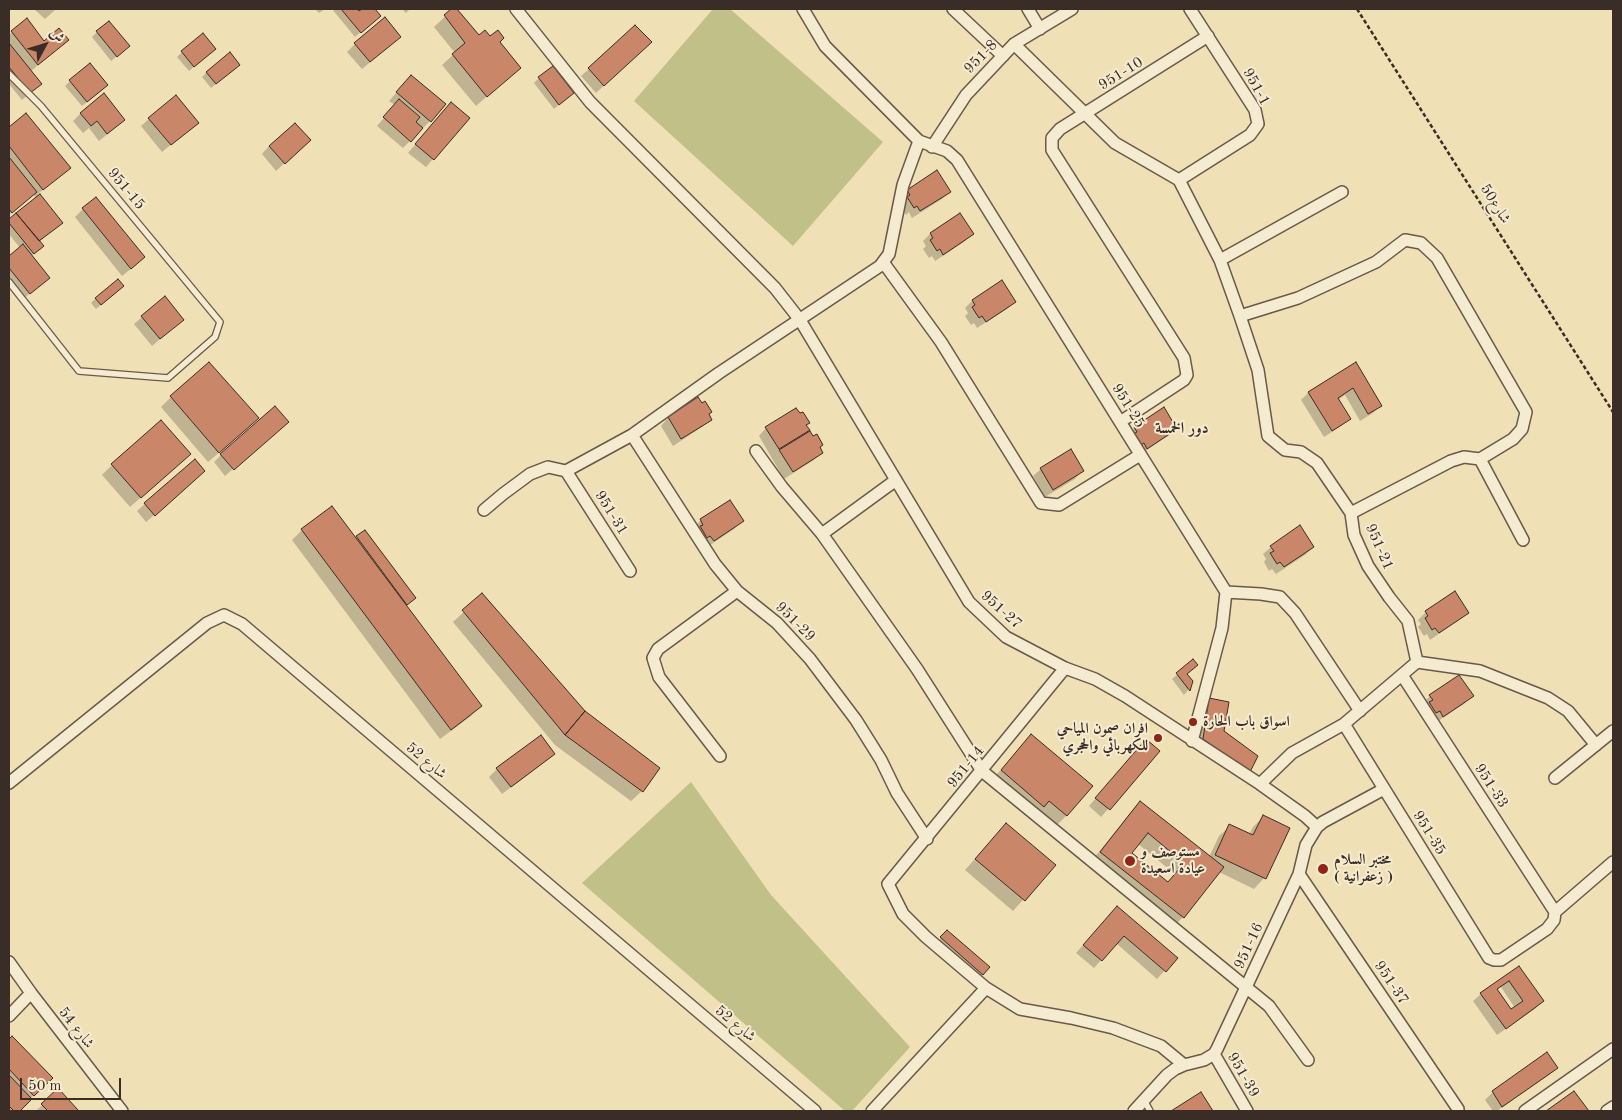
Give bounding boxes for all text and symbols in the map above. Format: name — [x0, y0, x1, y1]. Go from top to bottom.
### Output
north arrow — [20, 20, 70, 70]
text: ش — [47, 26, 66, 45]
street label: 951-8 — [961, 36, 1001, 78]
street label: 951-10 — [1095, 53, 1147, 95]
street label: 951-1 — [1238, 65, 1274, 109]
street label: 951-15 — [103, 164, 149, 214]
street label: شارع50 — [1476, 181, 1514, 227]
street label: 951-25 — [1107, 380, 1149, 432]
district label: دور الخمسة — [1155, 419, 1209, 439]
street label: 951-31 — [590, 487, 632, 539]
street label: 951-21 — [1361, 521, 1397, 573]
street label: 951-27 — [977, 587, 1025, 633]
street label: 951-29 — [771, 598, 819, 646]
place label: اسواق باب الحارة — [1203, 713, 1290, 731]
marker: اسواق باب الحارة — [1187, 716, 1199, 728]
place label: افران صمون المياحي للكهربائي والحجري — [1057, 720, 1148, 755]
marker: افران صمون المياحي للكهربائي والحجري — [1152, 732, 1164, 744]
street label: شارع 52 — [402, 739, 450, 783]
street label: 951-14 — [944, 742, 988, 792]
street label: 951-33 — [1470, 761, 1512, 811]
street label: 951-35 — [1408, 807, 1450, 859]
place label: مستوصف و عيادة اسعيدة — [1141, 843, 1205, 878]
place label: مختبر السلام ( زعفرانية ) — [1334, 851, 1393, 886]
marker: مستوصف و عيادة اسعيدة — [1123, 854, 1137, 868]
marker: مختبر السلام ( زعفرانية ) — [1316, 862, 1330, 876]
street label: 951-16 — [1230, 920, 1268, 972]
street label: 951-37 — [1370, 958, 1412, 1008]
street label: شارع 52 — [711, 1002, 759, 1046]
street label: شارع 54 — [54, 1004, 98, 1052]
street label: 951-39 — [1223, 1049, 1263, 1101]
scale bar — [22, 1068, 124, 1100]
text: 50 m — [28, 1079, 62, 1094]

